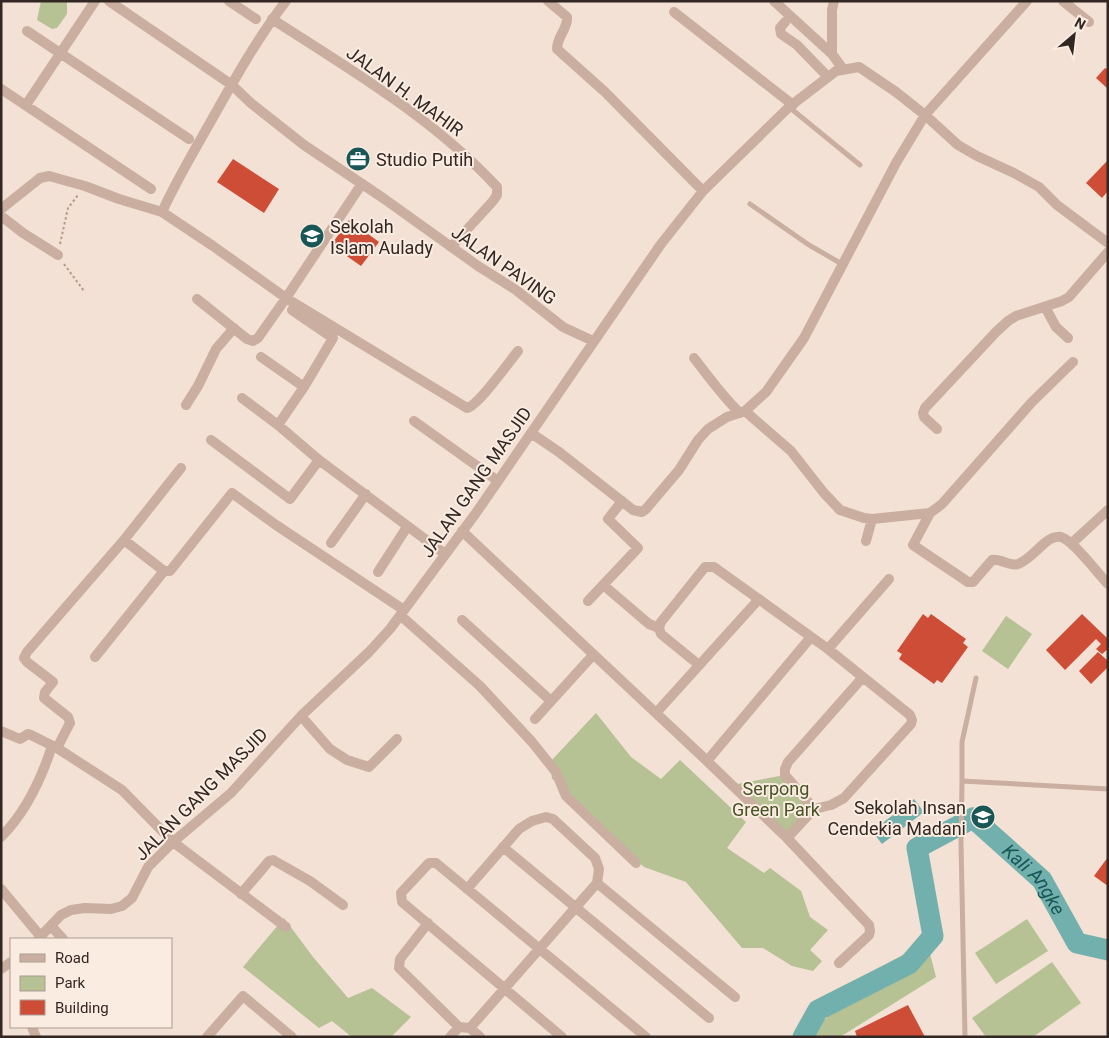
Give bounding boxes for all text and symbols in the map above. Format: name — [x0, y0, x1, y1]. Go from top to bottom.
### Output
north arrow — [1049, 10, 1099, 60]
text: N — [1072, 14, 1088, 33]
street label: JALAN H. MAHIR — [343, 42, 467, 140]
office icon: Studio Putih — [345, 146, 371, 172]
place label: Studio Putih — [376, 149, 473, 170]
place label: Sekolah Islam Aulady — [330, 216, 433, 258]
street label: JALAN PAVING — [448, 221, 560, 309]
school or university icon: Sekolah Islam Aulady — [299, 223, 325, 249]
street label: JALAN GANG MASJID — [416, 403, 536, 561]
street label: JALAN GANG MASJID — [130, 723, 272, 865]
park label: Serpong Green Park — [732, 778, 821, 820]
place label: Sekolah Insan Cendekia Madani — [828, 797, 966, 839]
school or university icon: Sekolah Insan Cendekia Madani — [970, 804, 996, 830]
water label: Kali Angke — [998, 839, 1071, 919]
legend — [10, 938, 172, 1028]
text: Road — [55, 949, 89, 967]
text: Park — [55, 974, 86, 992]
text: Building — [55, 999, 109, 1017]

